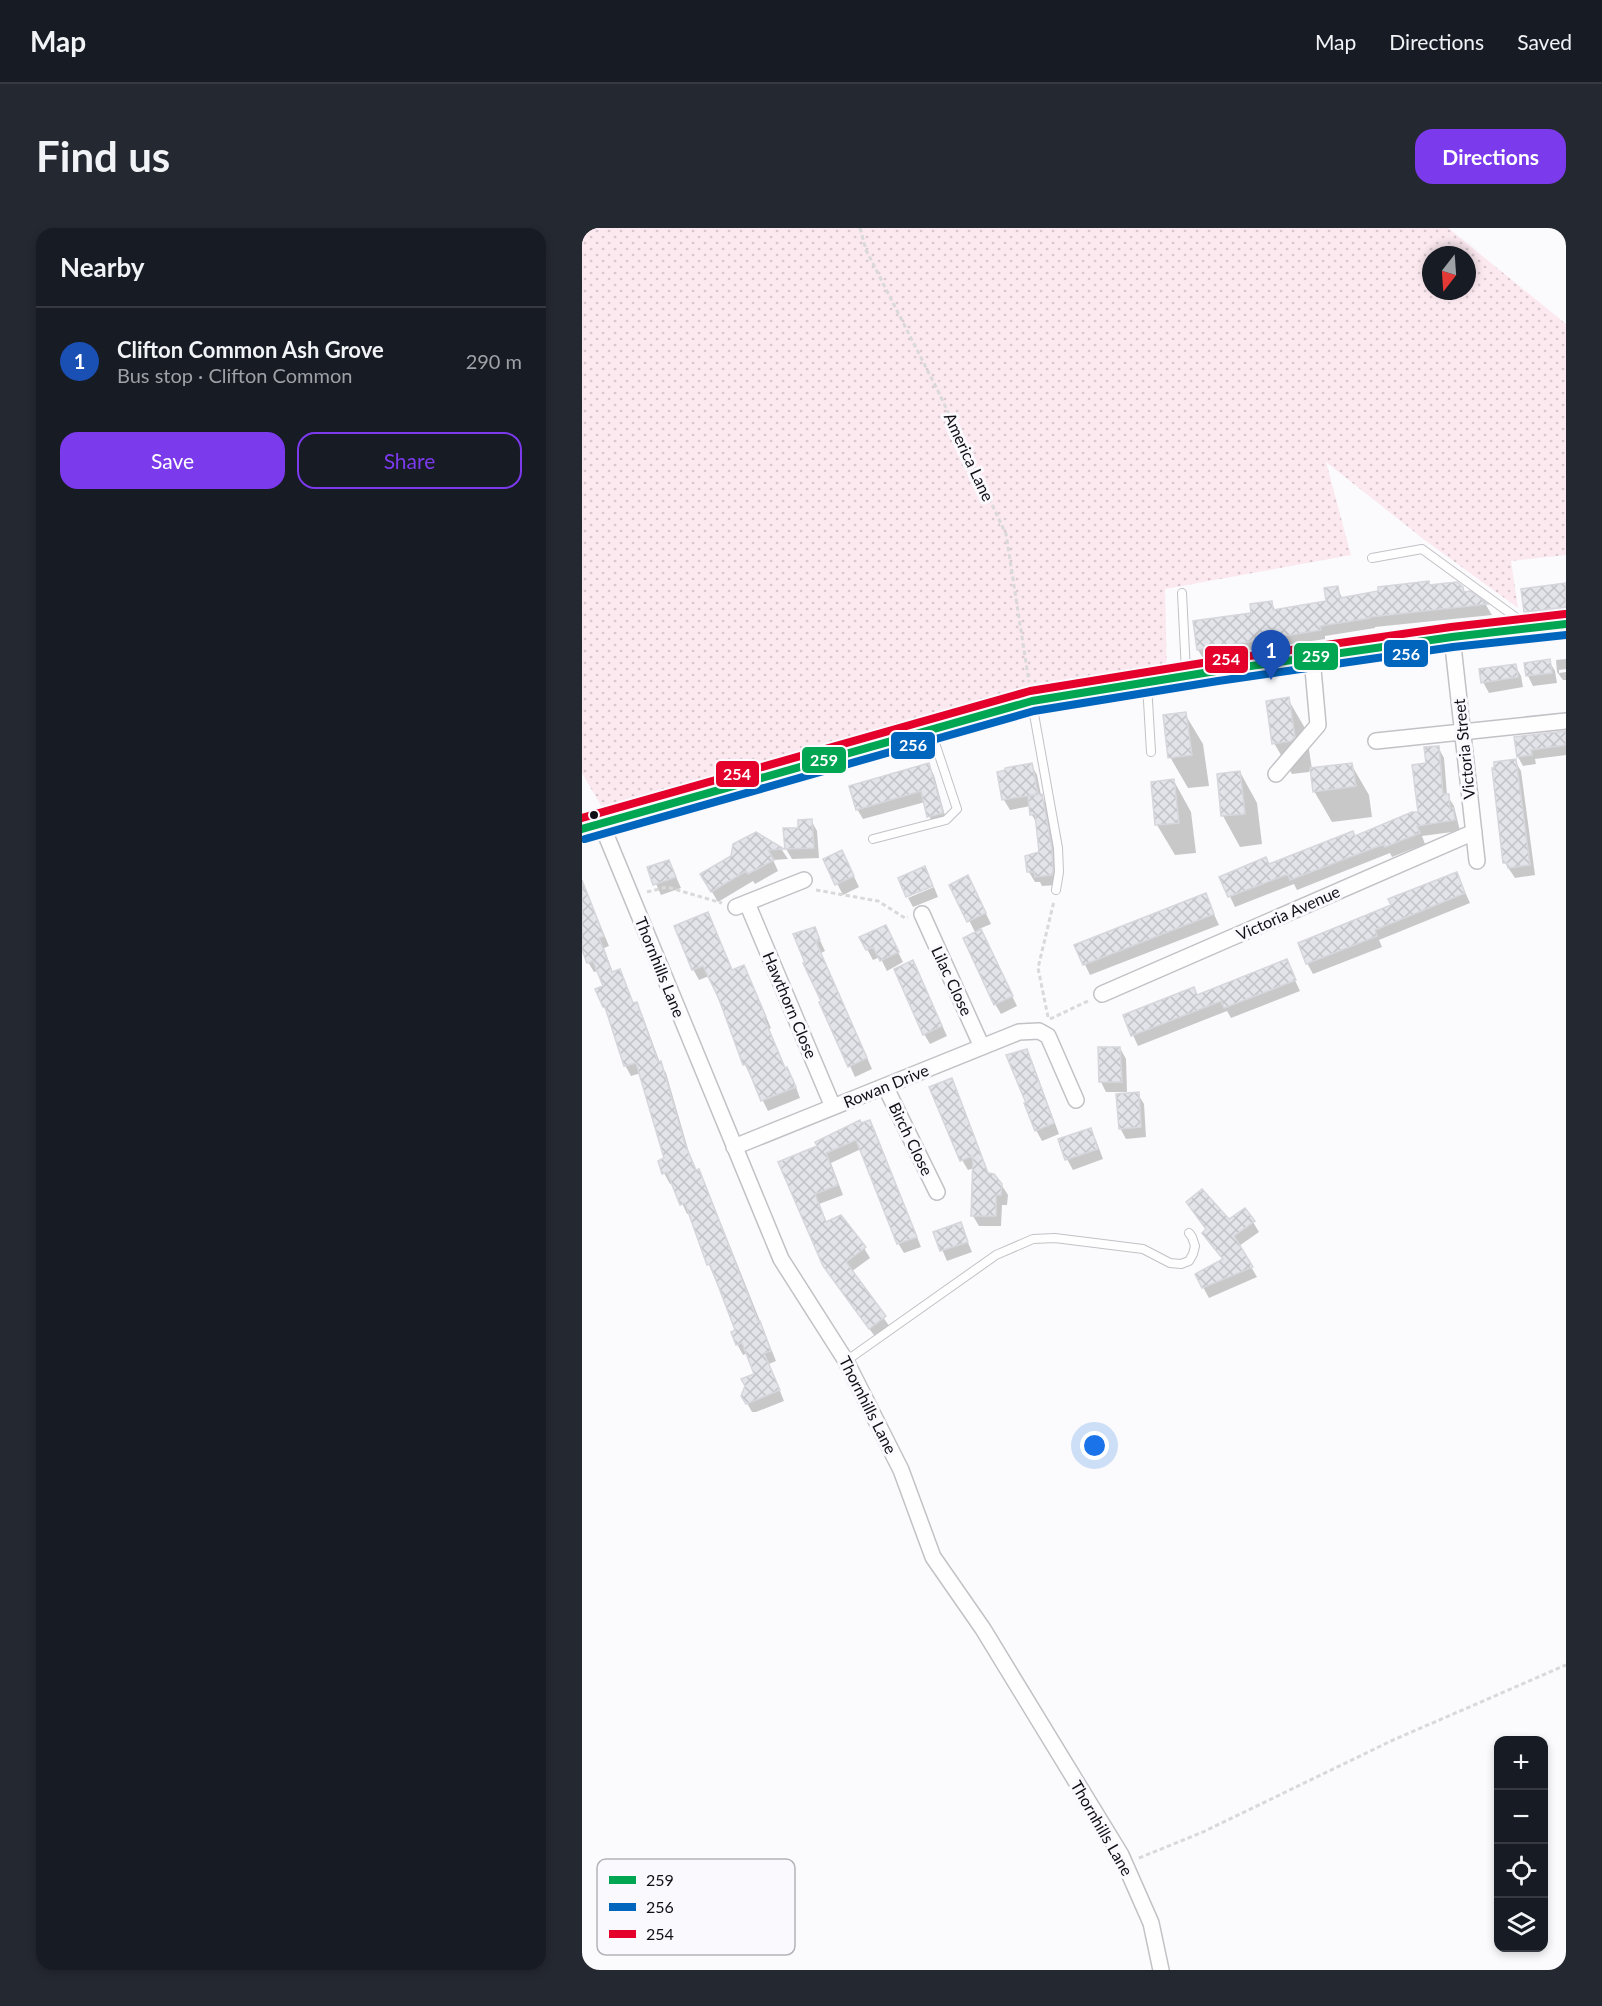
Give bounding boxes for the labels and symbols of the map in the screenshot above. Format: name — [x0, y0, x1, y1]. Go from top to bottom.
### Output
north arrow — [1422, 246, 1476, 300]
street label: America Lane — [941, 410, 998, 504]
pin: 1 — [1252, 630, 1290, 680]
line badge: 256 — [1383, 639, 1429, 668]
line badge: 259 — [1293, 642, 1339, 671]
text: 256 — [1392, 644, 1420, 663]
line badge: 254 — [1204, 645, 1249, 674]
text: 259 — [1302, 646, 1330, 665]
text: 254 — [1212, 649, 1240, 668]
street label: Victoria Street — [1449, 698, 1478, 800]
line badge: 256 — [890, 731, 936, 760]
text: 256 — [899, 735, 927, 754]
line badge: 259 — [801, 746, 847, 774]
text: 259 — [810, 750, 838, 769]
line badge: 254 — [715, 760, 760, 788]
text: 254 — [723, 764, 751, 783]
unlabelled marker — [588, 809, 600, 821]
street label: Victoria Avenue — [1233, 881, 1342, 944]
street label: Thornhills Lane — [632, 914, 689, 1020]
street label: Lilac Close — [928, 943, 977, 1019]
street label: Hawthorn Close — [759, 949, 821, 1061]
street label: Rowan Drive — [841, 1060, 931, 1111]
street label: Birch Close — [886, 1099, 937, 1178]
street label: Thornhills Lane — [836, 1353, 901, 1457]
your location — [1080, 1431, 1109, 1460]
street label: Thornhills Lane — [1067, 1777, 1137, 1879]
legend — [597, 1859, 795, 1955]
text: 259 — [646, 1870, 674, 1889]
text: 256 — [646, 1897, 674, 1916]
text: 254 — [646, 1924, 674, 1943]

